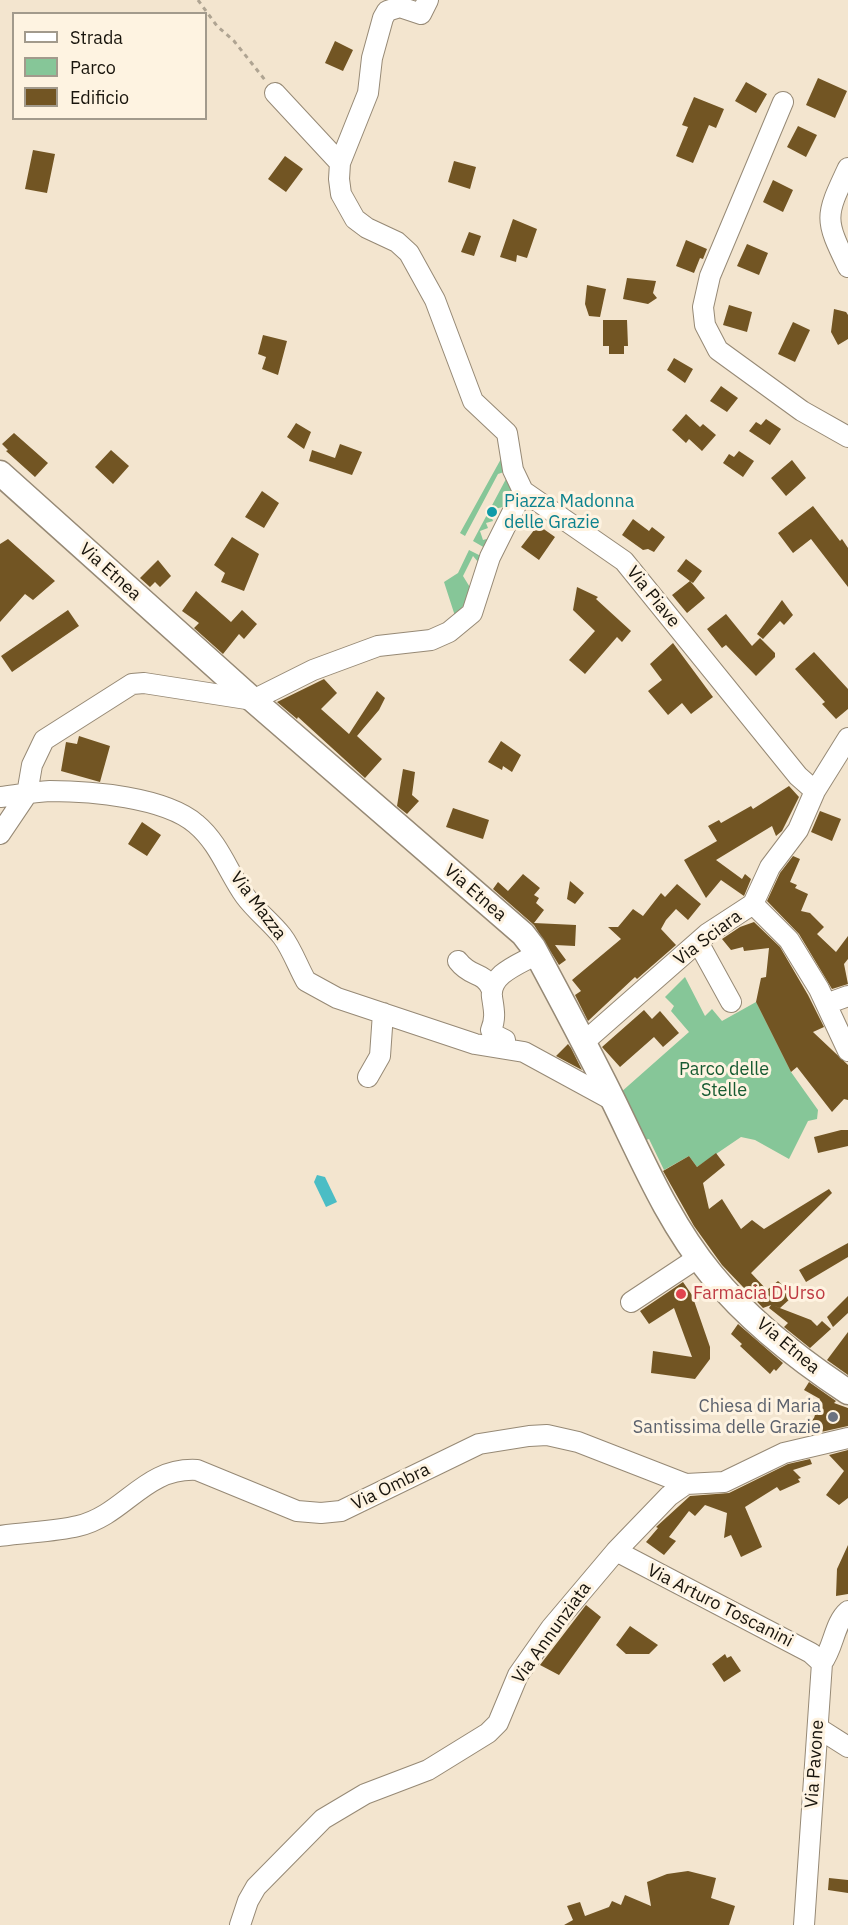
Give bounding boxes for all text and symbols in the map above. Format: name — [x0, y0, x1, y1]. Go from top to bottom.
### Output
legend — [12, 12, 207, 120]
text: Strada — [70, 26, 123, 49]
text: Parco — [70, 56, 116, 79]
text: Edificio — [70, 86, 129, 109]
place label: Piazza Madonna delle Grazie — [504, 491, 634, 534]
marker: Piazza Madonna delle Grazie — [485, 505, 499, 519]
street label: Via Etnea — [75, 539, 145, 605]
street label: Via Piave — [622, 562, 684, 632]
street label: Via Etnea — [439, 860, 511, 926]
street label: Via Mazza — [225, 868, 291, 944]
street label: Via Sciara — [670, 906, 746, 970]
park label: Parco delle Stelle — [679, 1059, 769, 1102]
place label: Farmacia D'Urso — [693, 1283, 825, 1305]
marker: Farmacia D'Urso — [674, 1287, 688, 1301]
street label: Via Etnea — [752, 1313, 824, 1379]
place label: Chiesa di Maria Santissima delle Grazie — [633, 1396, 821, 1438]
marker: Chiesa di Maria Santissima delle Grazie — [826, 1410, 840, 1424]
street label: Via Ombra — [348, 1459, 434, 1515]
street label: Via Arturo Toscanini — [643, 1560, 797, 1652]
street label: Via Annunziata — [508, 1578, 596, 1688]
street label: Via Pavone — [801, 1719, 829, 1809]

